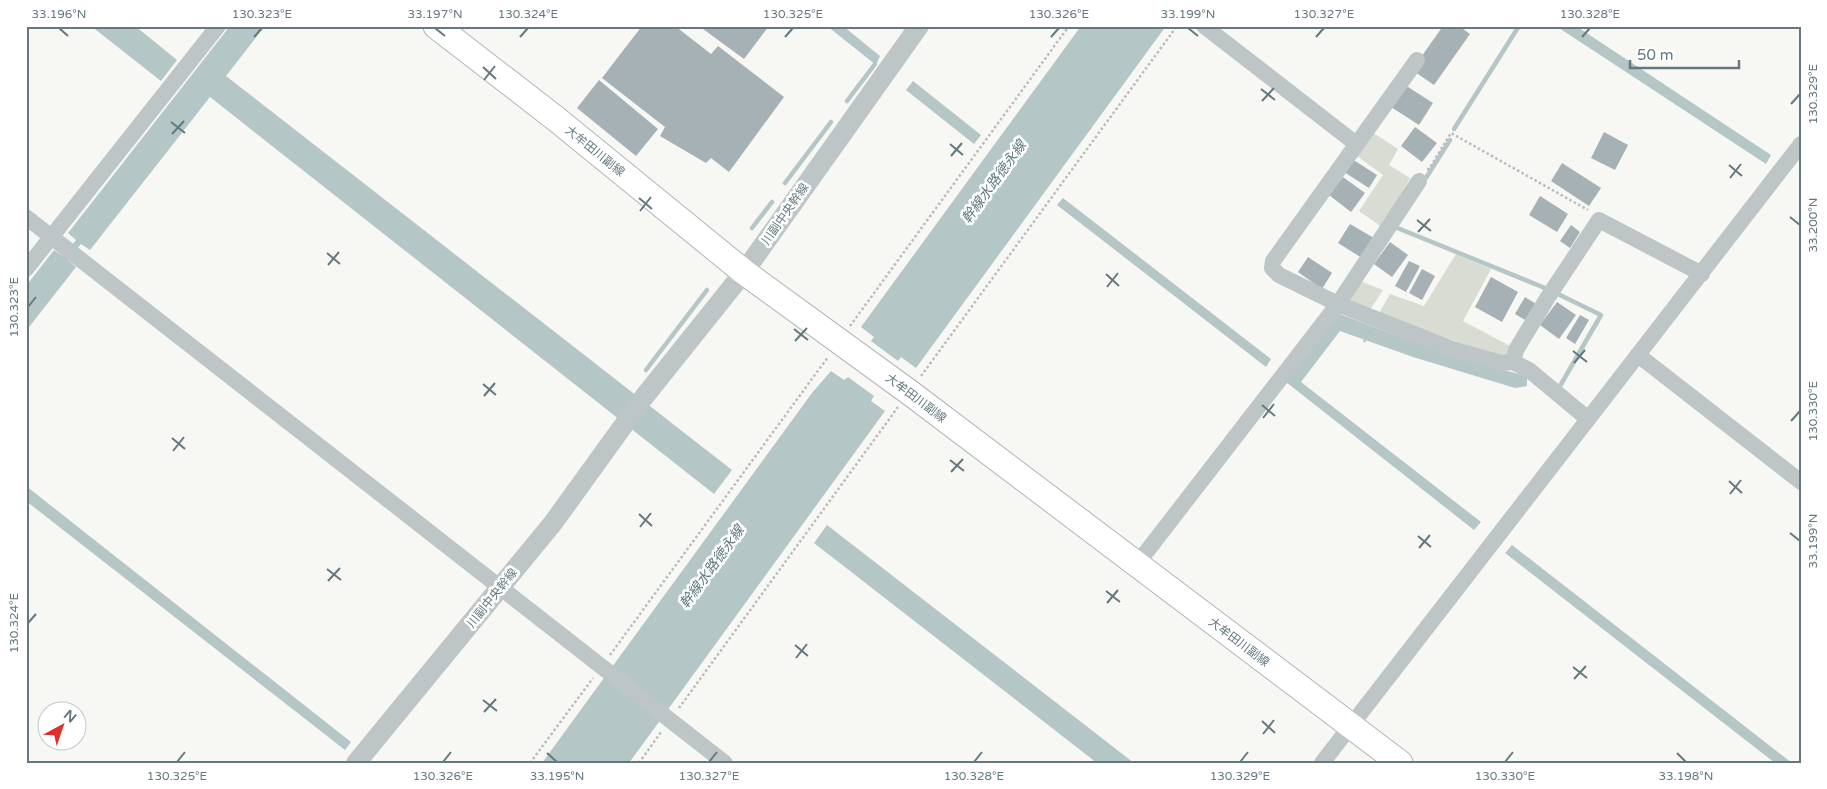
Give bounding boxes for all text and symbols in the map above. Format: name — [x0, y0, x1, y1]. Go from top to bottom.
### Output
text: 33.196°N — [32, 7, 86, 21]
text: 130.323°E — [232, 7, 293, 21]
text: 33.197°N — [407, 7, 463, 21]
text: 130.324°E — [498, 7, 559, 21]
text: 130.325°E — [763, 7, 823, 21]
text: 130.326°E — [1029, 7, 1090, 21]
text: 33.199°N — [1161, 7, 1215, 21]
text: 130.327°E — [1294, 7, 1355, 21]
text: 130.328°E — [1560, 7, 1621, 21]
scale bar — [1630, 38, 1738, 70]
text: 50 m — [1637, 46, 1674, 64]
text: 130.329°E — [1806, 63, 1820, 124]
street label: 大牟田川副線 — [563, 123, 627, 179]
water label: 幹線水路徳永線 — [958, 136, 1031, 227]
street label: 川副中央幹線 — [759, 180, 811, 248]
text: 33.200°N — [1806, 198, 1820, 252]
text: 130.323°E — [7, 276, 21, 337]
street label: 大牟田川副線 — [883, 371, 949, 425]
text: 130.330°E — [1806, 380, 1820, 441]
text: 33.199°N — [1806, 514, 1820, 568]
water label: 幹線水路徳永線 — [676, 521, 749, 612]
street label: 川副中央幹線 — [464, 566, 520, 630]
text: 130.324°E — [7, 592, 21, 653]
street label: 大牟田川副線 — [1206, 615, 1272, 669]
north arrow — [38, 702, 88, 752]
text: N — [60, 706, 80, 727]
text: 130.325°E — [147, 769, 207, 783]
text: 130.326°E — [413, 769, 474, 783]
text: 33.195°N — [530, 769, 584, 783]
text: 130.327°E — [679, 769, 740, 783]
text: 130.328°E — [944, 769, 1005, 783]
text: 130.329°E — [1210, 769, 1271, 783]
text: 130.330°E — [1475, 769, 1536, 783]
text: 33.198°N — [1659, 769, 1713, 783]

